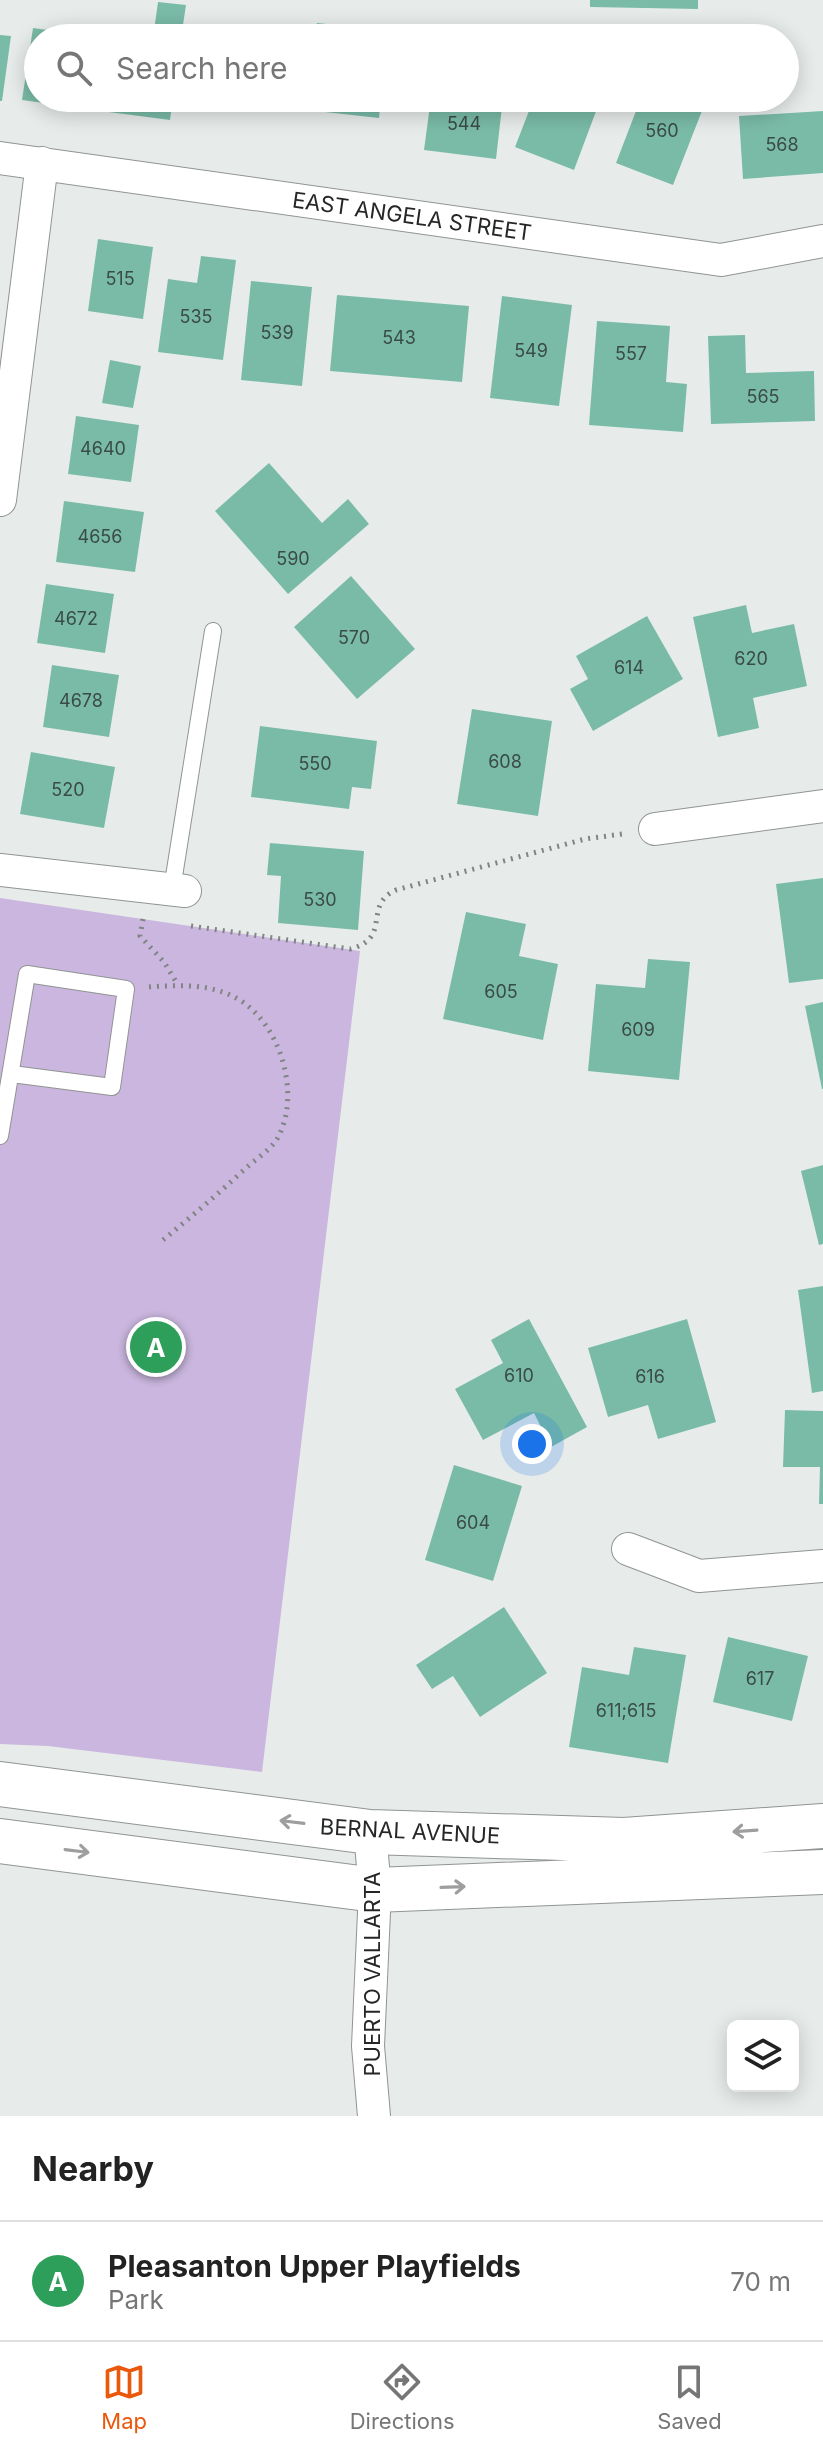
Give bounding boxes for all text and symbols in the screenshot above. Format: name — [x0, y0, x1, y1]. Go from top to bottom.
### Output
search box — [24, 24, 799, 112]
icon: search — [52, 46, 96, 90]
text: Search here — [116, 50, 288, 86]
house number: 544 — [447, 113, 481, 134]
house number: 560 — [645, 120, 679, 141]
house number: 568 — [765, 134, 799, 155]
street label: EAST ANGELA STREET — [291, 186, 533, 246]
house number: 515 — [105, 268, 135, 289]
house number: 535 — [179, 306, 213, 327]
house number: 539 — [260, 322, 294, 343]
house number: 543 — [382, 327, 416, 348]
house number: 549 — [514, 340, 548, 361]
house number: 557 — [615, 343, 647, 364]
house number: 565 — [746, 386, 780, 407]
house number: 4640 — [80, 438, 126, 459]
house number: 4656 — [78, 526, 122, 547]
house number: 590 — [276, 548, 310, 569]
house number: 4672 — [54, 608, 98, 629]
house number: 570 — [338, 627, 370, 648]
house number: 620 — [734, 648, 768, 669]
house number: 614 — [614, 657, 644, 678]
house number: 4678 — [59, 690, 103, 711]
house number: 608 — [488, 751, 522, 772]
house number: 550 — [298, 753, 332, 774]
house number: 520 — [51, 779, 85, 800]
house number: 530 — [303, 889, 337, 910]
house number: 605 — [484, 981, 518, 1002]
house number: 609 — [621, 1019, 655, 1040]
pin: A — [130, 1317, 182, 1377]
house number: 610 — [504, 1365, 534, 1386]
house number: 616 — [635, 1366, 665, 1387]
your location — [512, 1424, 552, 1464]
house number: 604 — [456, 1512, 490, 1533]
house number: 617 — [746, 1668, 774, 1689]
house number: 611;615 — [596, 1700, 656, 1721]
street label: BERNAL AVENUE — [319, 1813, 501, 1849]
one-way arrow — [279, 1815, 306, 1830]
one-way arrow — [732, 1824, 759, 1839]
one-way arrow — [63, 1844, 90, 1859]
street label: PUERTO VALLARTA — [359, 1872, 385, 2076]
one-way arrow — [439, 1880, 466, 1895]
map controls — [727, 2020, 799, 2092]
button: layers — [727, 2020, 799, 2092]
text: Nearby — [32, 2148, 154, 2189]
text: Pleasanton Upper Playfields — [108, 2248, 521, 2284]
text: A — [48, 2266, 68, 2297]
text: 70 m — [730, 2266, 791, 2297]
text: Park — [108, 2284, 164, 2315]
tab: Map — [101, 2360, 147, 2434]
tab: Directions — [350, 2360, 455, 2434]
tab: Saved — [657, 2360, 722, 2434]

